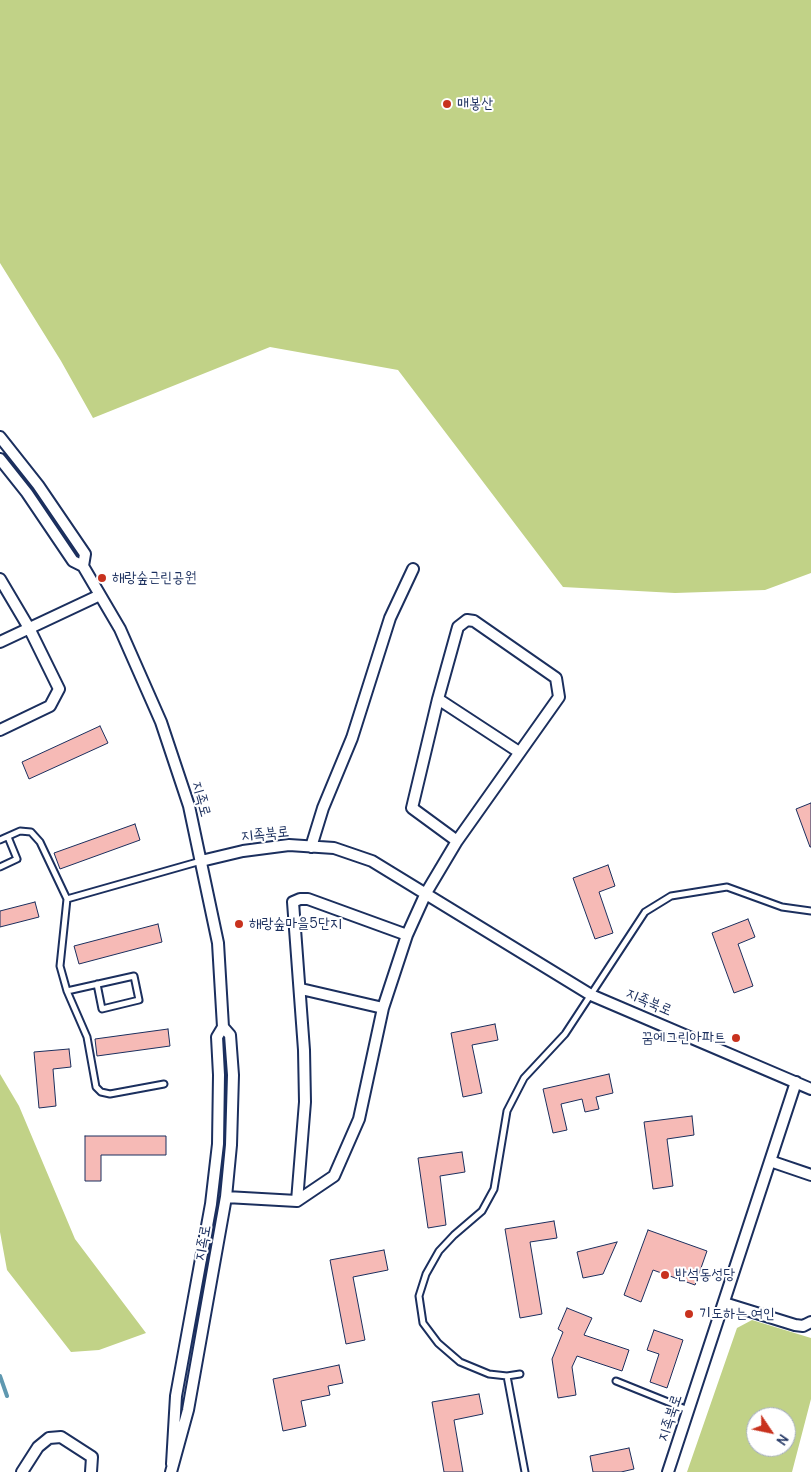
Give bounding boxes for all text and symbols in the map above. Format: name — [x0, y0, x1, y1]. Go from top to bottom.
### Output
place label: 매봉산 — [457, 95, 493, 113]
marker: 매봉산 — [441, 98, 453, 110]
place label: 해랑숲근린공원 — [112, 569, 196, 587]
marker: 해랑숲근린공원 — [96, 572, 108, 584]
street label: 지족로 — [187, 779, 215, 819]
street label: 지족북로 — [240, 823, 290, 845]
place label: 해랑숲마을5단지 — [249, 915, 342, 933]
marker: 해랑숲마을5단지 — [233, 918, 245, 930]
street label: 지족북로 — [623, 984, 675, 1020]
place label: 꿈에그린아파트 — [642, 1029, 726, 1047]
marker: 꿈에그린아파트 — [730, 1032, 742, 1044]
street label: 지족로 — [191, 1224, 215, 1262]
place label: 반석동성당 — [675, 1266, 735, 1284]
marker: 반석동성당 — [659, 1269, 671, 1281]
place label: 기도하는 여인 — [699, 1305, 775, 1323]
marker: 기도하는 여인 — [683, 1308, 695, 1320]
street label: 지족북로 — [654, 1392, 686, 1444]
north arrow — [746, 1407, 796, 1457]
text: N — [772, 1431, 793, 1449]

